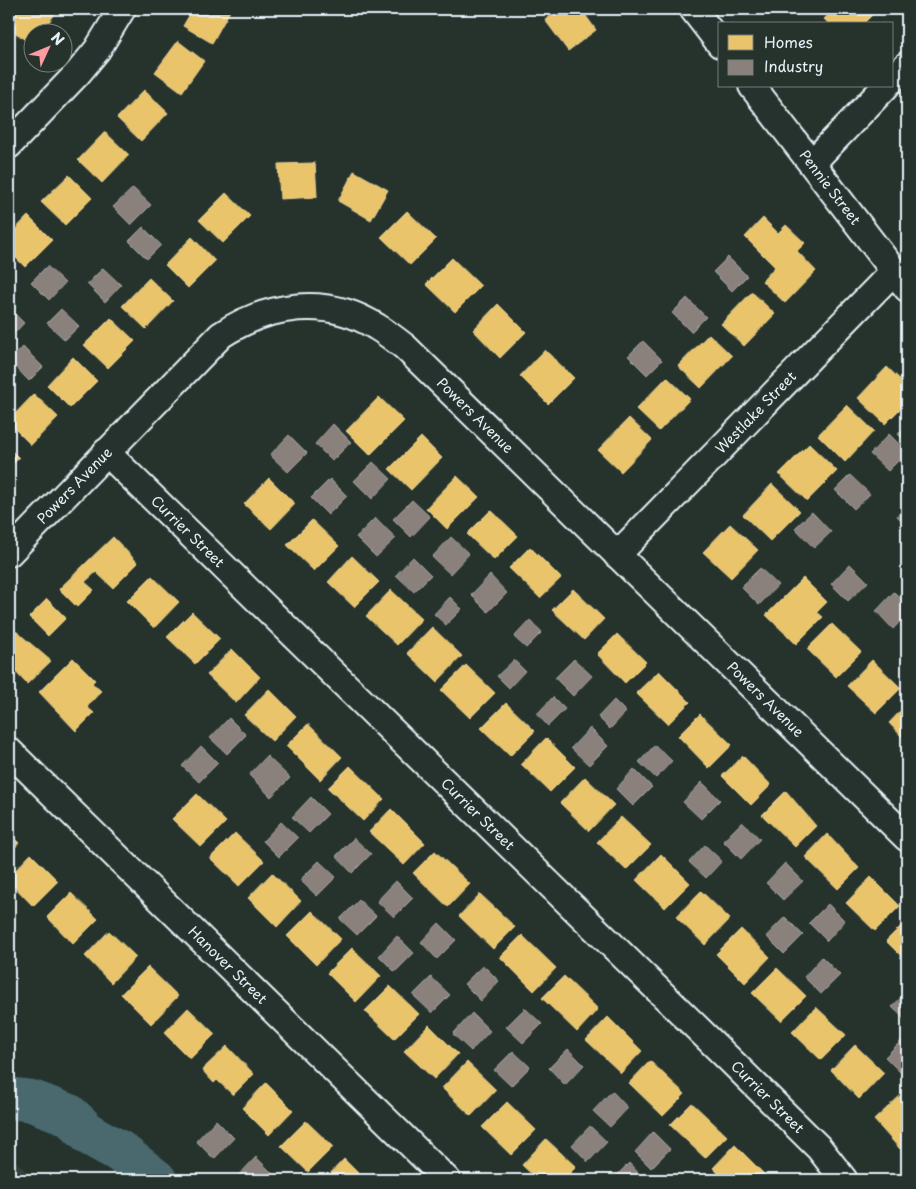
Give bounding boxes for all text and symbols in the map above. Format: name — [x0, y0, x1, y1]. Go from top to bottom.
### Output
north arrow — [22, 22, 72, 72]
legend — [718, 22, 894, 88]
text: N — [46, 27, 69, 50]
text: Homes — [764, 30, 813, 53]
text: Industry — [764, 54, 823, 77]
street label: Pennie Street — [795, 145, 866, 229]
street label: Westlake Street — [710, 366, 801, 458]
street label: Powers Avenue — [432, 373, 519, 458]
street label: Powers Avenue — [32, 442, 117, 528]
street label: Currier Street — [146, 490, 230, 572]
street label: Powers Avenue — [723, 657, 809, 742]
street label: Currier Street — [436, 773, 520, 855]
street label: Hanover Street — [184, 921, 272, 1009]
street label: Currier Street — [726, 1056, 809, 1138]

